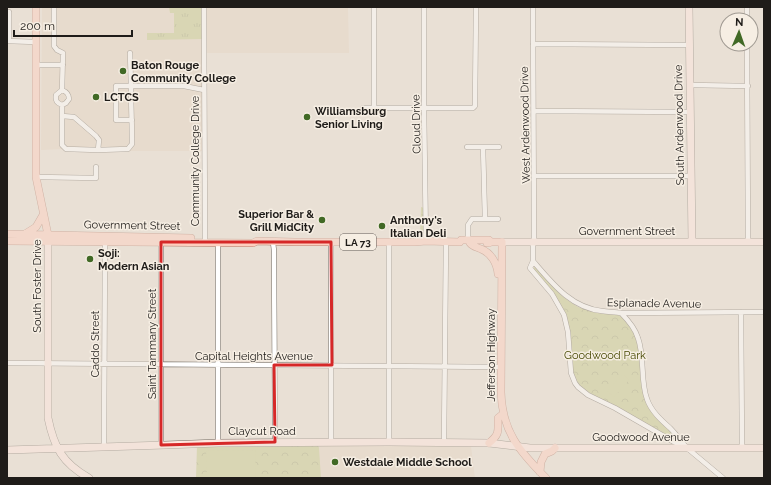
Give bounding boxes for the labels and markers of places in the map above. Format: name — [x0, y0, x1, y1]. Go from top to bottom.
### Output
place label: Baton Rouge Community College — [131, 59, 236, 85]
marker: Baton Rouge Community College — [118, 66, 128, 76]
place label: LCTCS — [104, 91, 139, 104]
marker: LCTCS — [91, 92, 101, 102]
place label: Williamsburg Senior Living — [315, 105, 386, 131]
marker: Williamsburg Senior Living — [302, 112, 312, 122]
place label: Superior Bar & Grill MidCity — [238, 208, 314, 234]
place label: Anthony's Italian Deli — [390, 214, 446, 240]
marker: Superior Bar & Grill MidCity — [317, 215, 327, 225]
marker: Anthony's Italian Deli — [377, 221, 387, 231]
place label: Soji: Modern Asian — [98, 247, 170, 273]
marker: Soji: Modern Asian — [85, 254, 95, 264]
place label: Westdale Middle School — [343, 456, 472, 469]
marker: Westdale Middle School — [330, 457, 340, 467]

